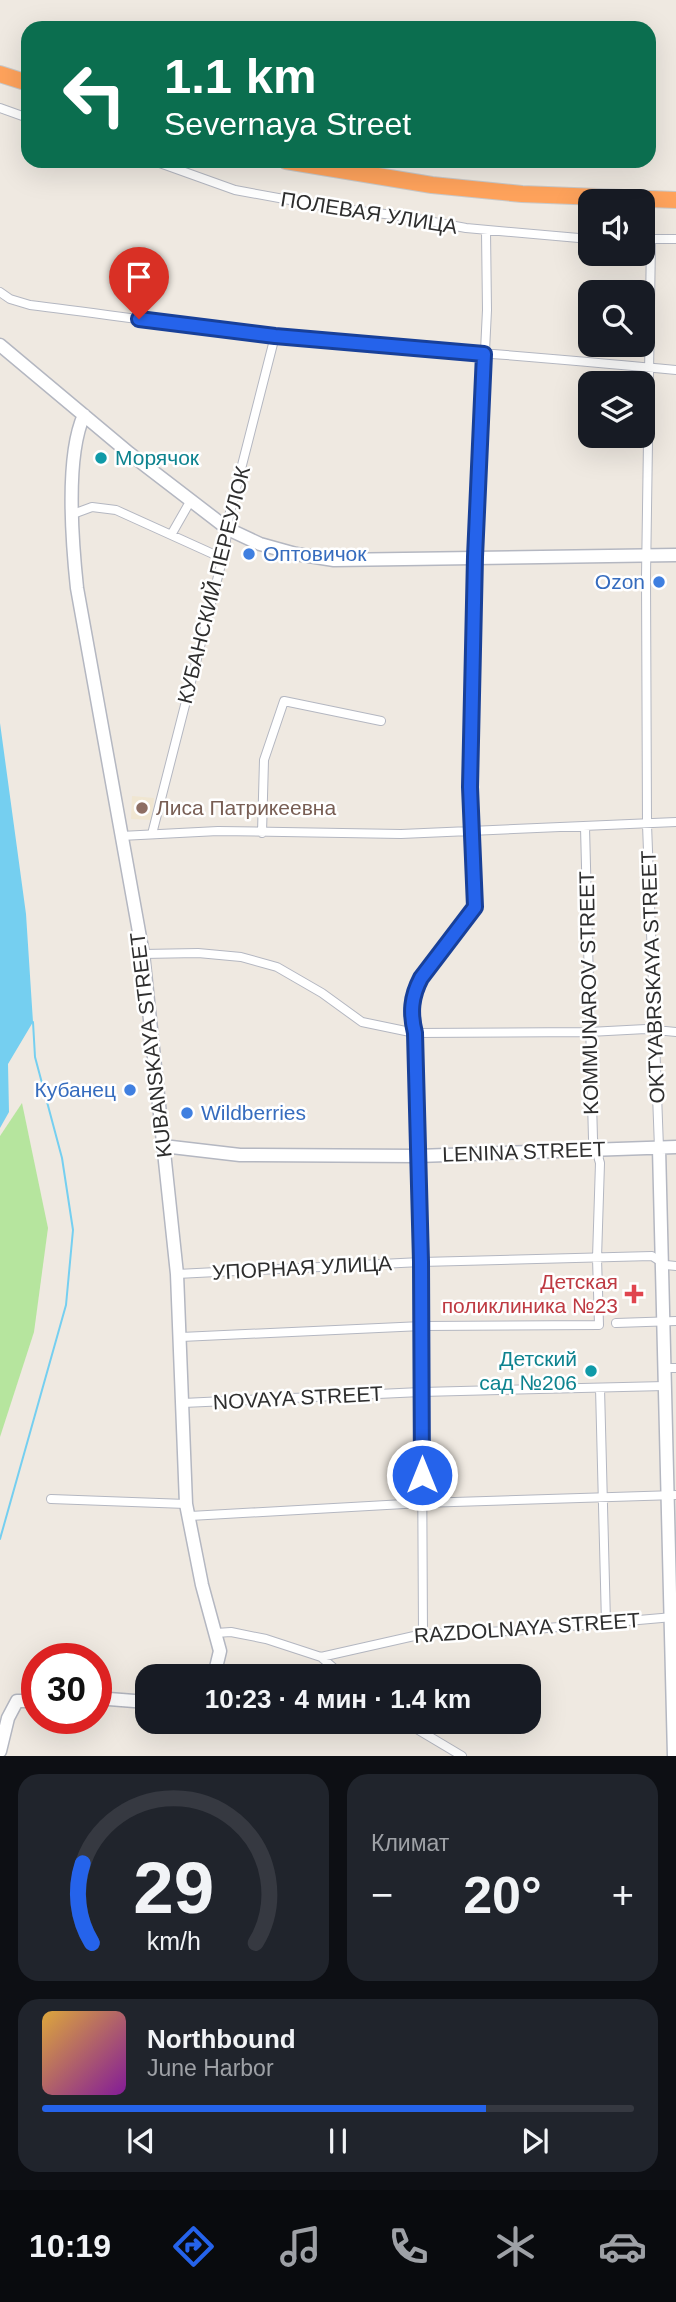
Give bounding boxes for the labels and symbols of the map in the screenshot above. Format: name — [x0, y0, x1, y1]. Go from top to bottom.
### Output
street label: ПОЛЕВАЯ УЛИЦА — [279, 187, 459, 238]
pin — [109, 247, 169, 319]
place label: Морячок — [115, 446, 200, 469]
marker: Морячок — [93, 450, 109, 466]
street label: КУБАНСКИЙ ПЕРЕУЛОК — [173, 463, 254, 706]
place label: Оптовичок — [263, 542, 367, 565]
marker: Оптовичок — [241, 546, 257, 562]
place label: Ozon — [595, 570, 645, 593]
marker: Ozon — [651, 574, 667, 590]
place label: Лиса Патрикеевна — [156, 796, 336, 819]
marker: Лиса Патрикеевна — [134, 800, 150, 816]
street label: OKTYABRSKAYA STREET — [637, 850, 668, 1104]
street label: KOMMUNAROV STREET — [575, 871, 602, 1115]
street label: KUBANSKAYA STREET — [125, 931, 176, 1159]
place label: Кубанец — [35, 1078, 116, 1101]
marker: Кубанец — [122, 1082, 138, 1098]
place label: Wildberries — [201, 1101, 306, 1124]
marker: Wildberries — [179, 1105, 195, 1121]
street label: LENINA STREET — [442, 1137, 606, 1166]
street label: УПОРНАЯ УЛИЦА — [211, 1251, 392, 1284]
place label: Детская поликлиника №23 — [442, 1270, 618, 1317]
marker: Детская поликлиника №23 — [624, 1284, 644, 1304]
place label: Детский сад №206 — [479, 1347, 577, 1394]
marker: Детский сад №206 — [583, 1363, 599, 1379]
street label: NOVAYA STREET — [212, 1382, 384, 1413]
position arrow — [385, 1438, 459, 1512]
street label: RAZDOLNAYA STREET — [413, 1608, 641, 1647]
speed limit sign: 30 — [21, 1643, 112, 1734]

